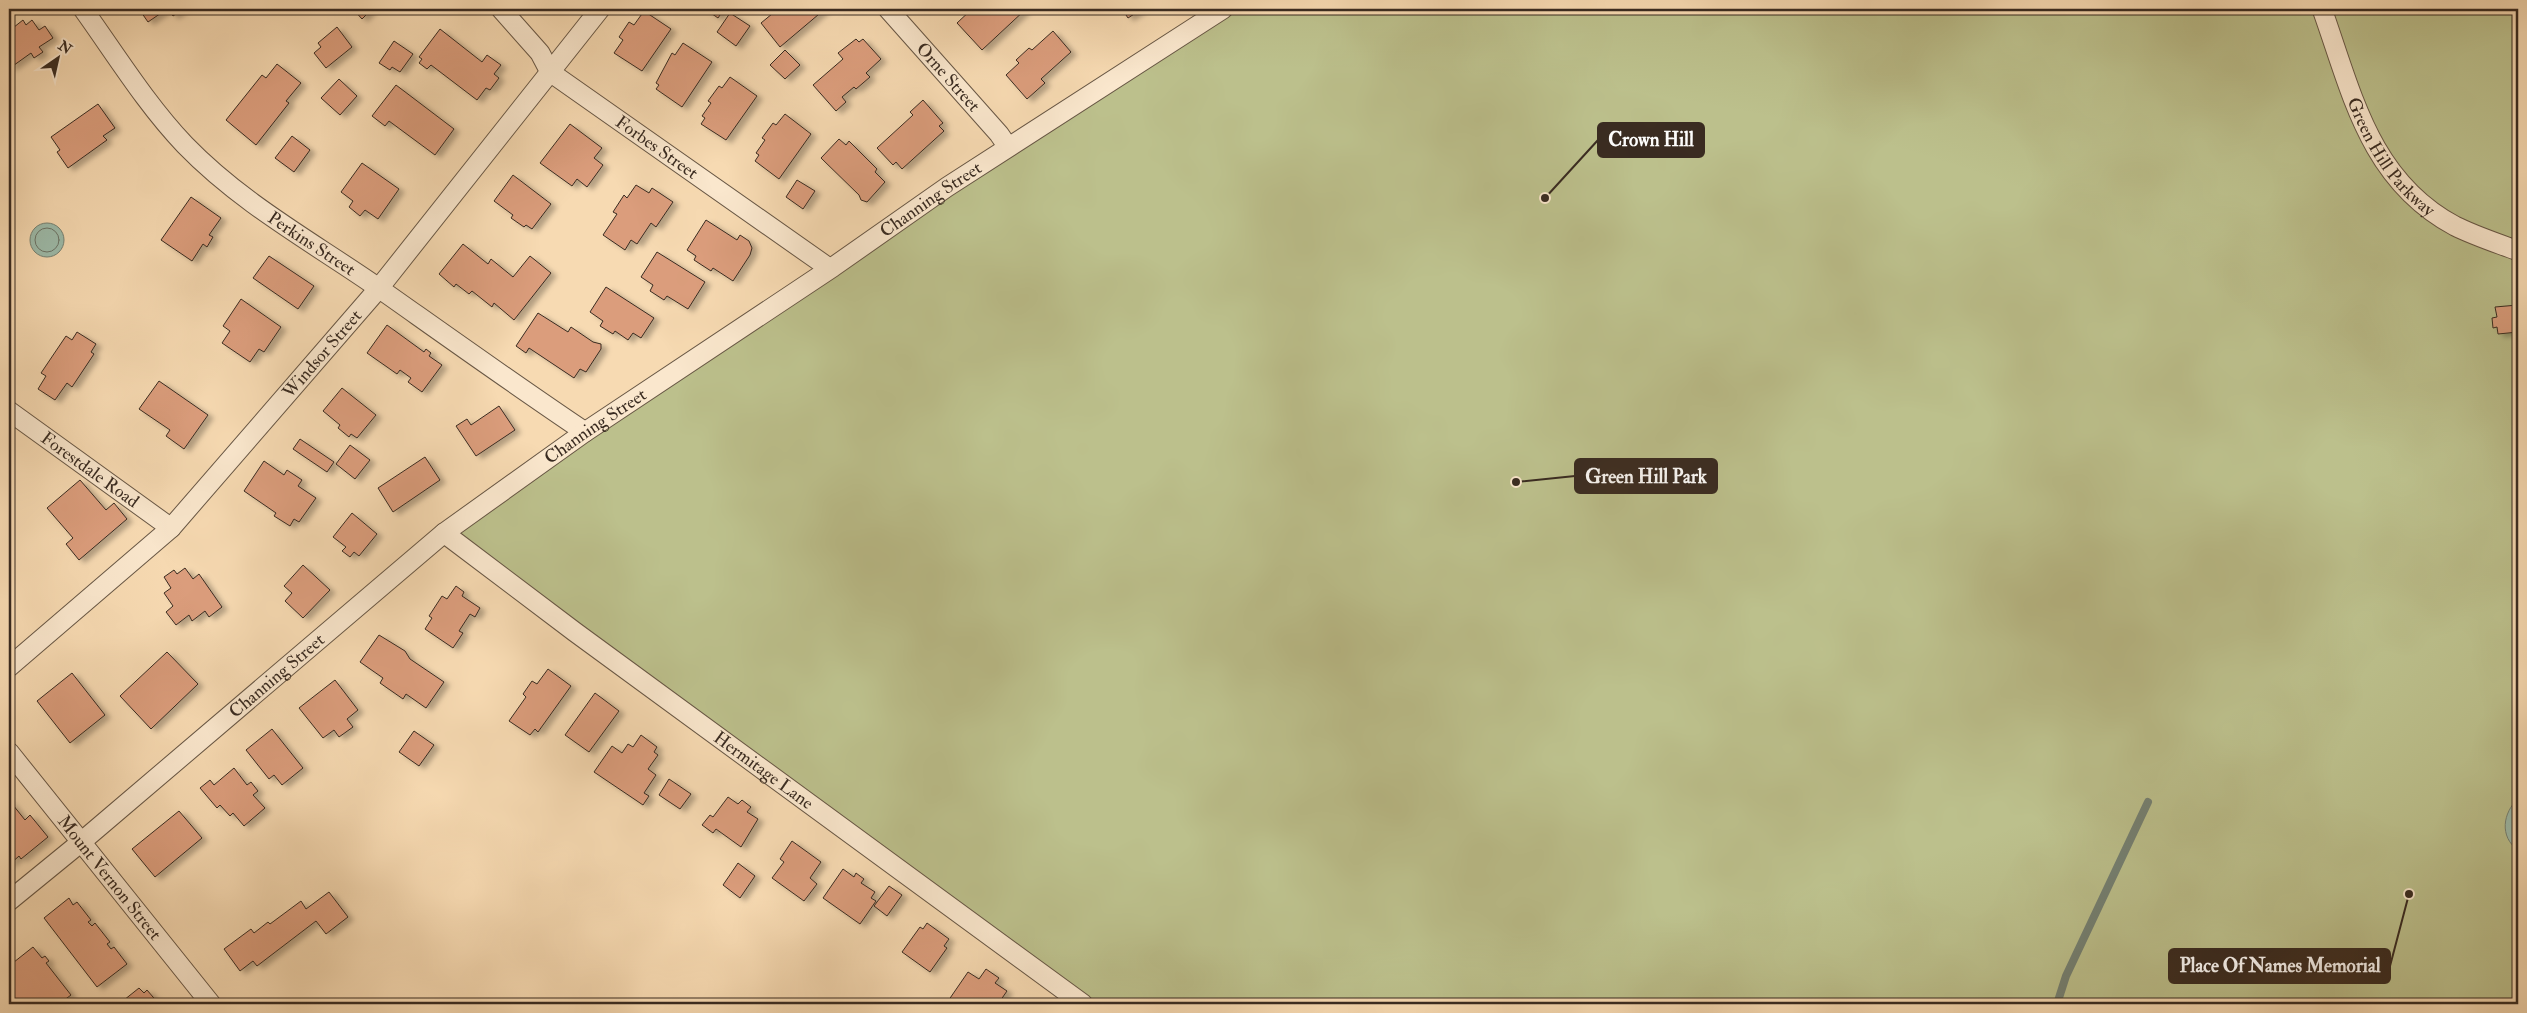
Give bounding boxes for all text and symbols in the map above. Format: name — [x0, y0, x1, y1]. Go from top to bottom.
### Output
north arrow — [32, 32, 82, 82]
text: N — [54, 37, 75, 58]
street label: Orne Street — [911, 38, 985, 117]
street label: Green Hill Parkway — [2342, 94, 2440, 222]
street label: Forbes Street — [611, 111, 703, 185]
callout: Crown Hill — [1598, 123, 1704, 157]
text: Crown Hill — [1608, 128, 1694, 152]
street label: Channing Street — [875, 157, 986, 243]
street label: Perkins Street — [263, 207, 360, 281]
street label: Windsor Street — [277, 305, 367, 404]
street label: Channing Street — [540, 383, 651, 469]
street label: Forestdale Road — [36, 427, 143, 513]
callout: Green Hill Park — [1575, 459, 1717, 493]
text: Green Hill Park — [1585, 465, 1708, 489]
street label: Channing Street — [224, 629, 330, 723]
street label: Hermitage Lane — [709, 726, 818, 815]
street label: Mount Vernon Street — [52, 811, 166, 945]
callout: Place Of Names Memorial — [2169, 949, 2390, 983]
text: Place Of Names Memorial — [2179, 954, 2381, 978]

